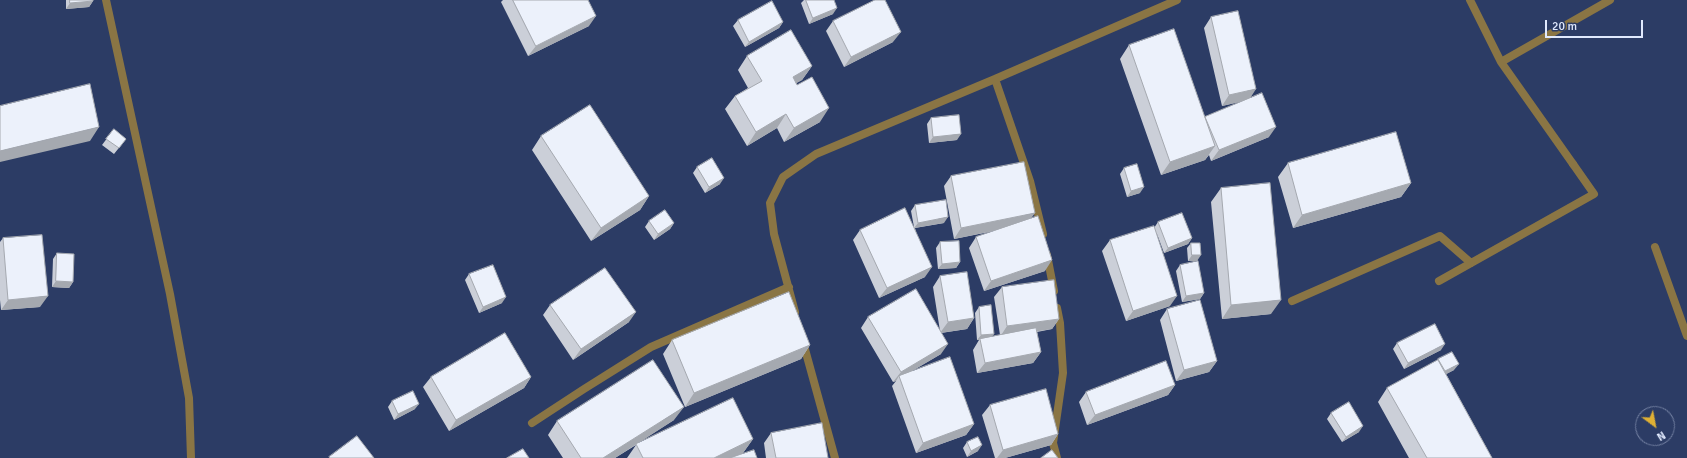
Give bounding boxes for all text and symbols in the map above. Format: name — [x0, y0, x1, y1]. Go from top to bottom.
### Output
scale bar — [1547, 12, 1645, 38]
text: 20 m — [1552, 19, 1577, 34]
north arrow — [1635, 406, 1675, 446]
text: N — [1654, 428, 1668, 443]

